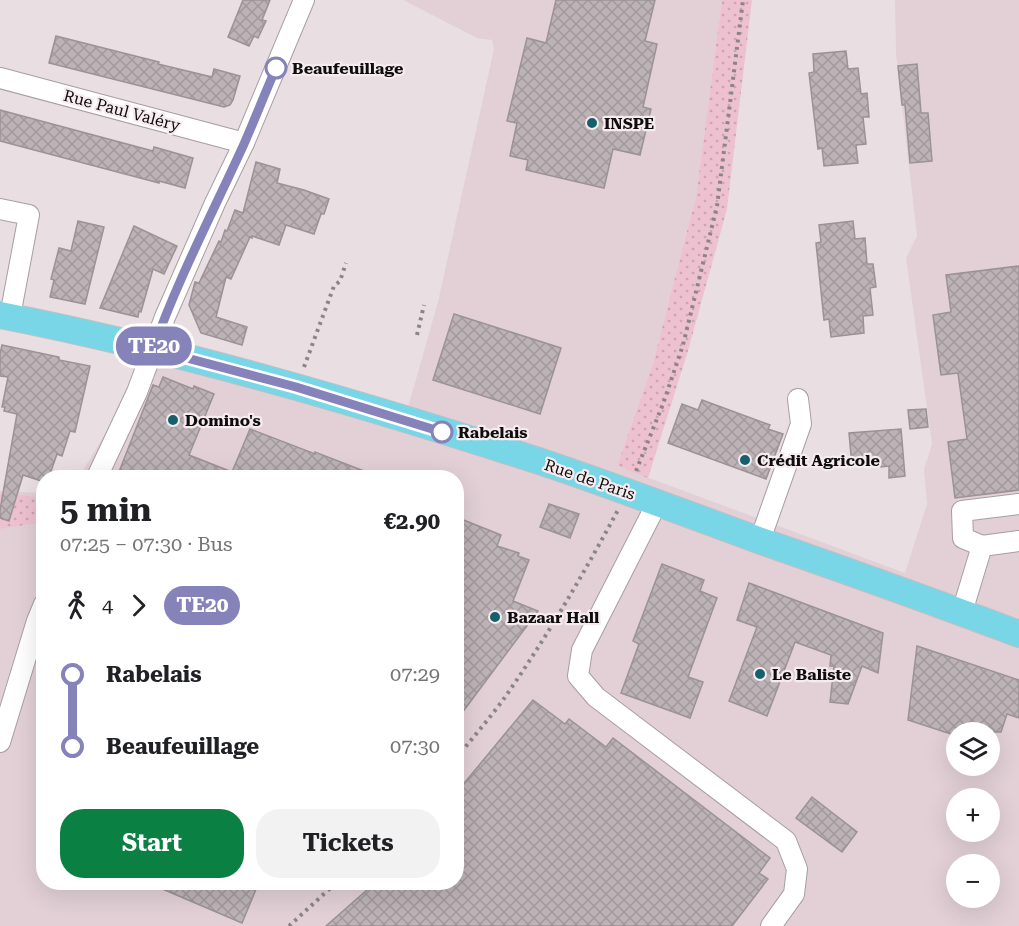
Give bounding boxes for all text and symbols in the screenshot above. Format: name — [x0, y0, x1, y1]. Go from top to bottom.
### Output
marker: Beaufeuillage — [265, 57, 287, 79]
place label: Beaufeuillage — [292, 59, 403, 78]
street label: Rue Paul Valéry — [61, 86, 183, 135]
place label: INSPE — [604, 114, 654, 133]
marker: INSPE — [585, 116, 599, 130]
line badge: TE20 — [112, 326, 196, 366]
text: TE20 — [128, 334, 180, 358]
place label: Domino's — [185, 411, 261, 430]
marker: Domino's — [166, 413, 180, 427]
marker: Rabelais — [431, 421, 453, 443]
place label: Rabelais — [458, 423, 528, 442]
place label: Crédit Agricole — [757, 451, 880, 470]
marker: Crédit Agricole — [738, 453, 752, 467]
street label: Rue de Paris — [542, 455, 638, 504]
text: 5 min — [60, 490, 152, 529]
text: €2.90 — [384, 509, 440, 534]
text: 07:25 – 07:30 · Bus — [60, 532, 232, 556]
icon: walk — [60, 589, 93, 622]
icon: forward — [122, 589, 155, 622]
text: 4 — [102, 593, 113, 617]
text: TE20 — [176, 593, 228, 617]
place label: Bazaar Hall — [507, 608, 600, 627]
marker: Bazaar Hall — [488, 610, 502, 624]
text: Rabelais — [106, 662, 202, 687]
text: 07:29 — [390, 662, 440, 686]
place label: Le Baliste — [772, 665, 851, 684]
marker: Le Baliste — [753, 667, 767, 681]
map controls — [946, 722, 1000, 908]
button: layers — [946, 722, 1000, 776]
text: Beaufeuillage — [106, 734, 259, 759]
text: 07:30 — [390, 734, 440, 758]
button: + — [946, 788, 1000, 842]
button: Start — [60, 809, 244, 878]
button: Tickets — [256, 809, 440, 878]
button: − — [946, 854, 1000, 908]

